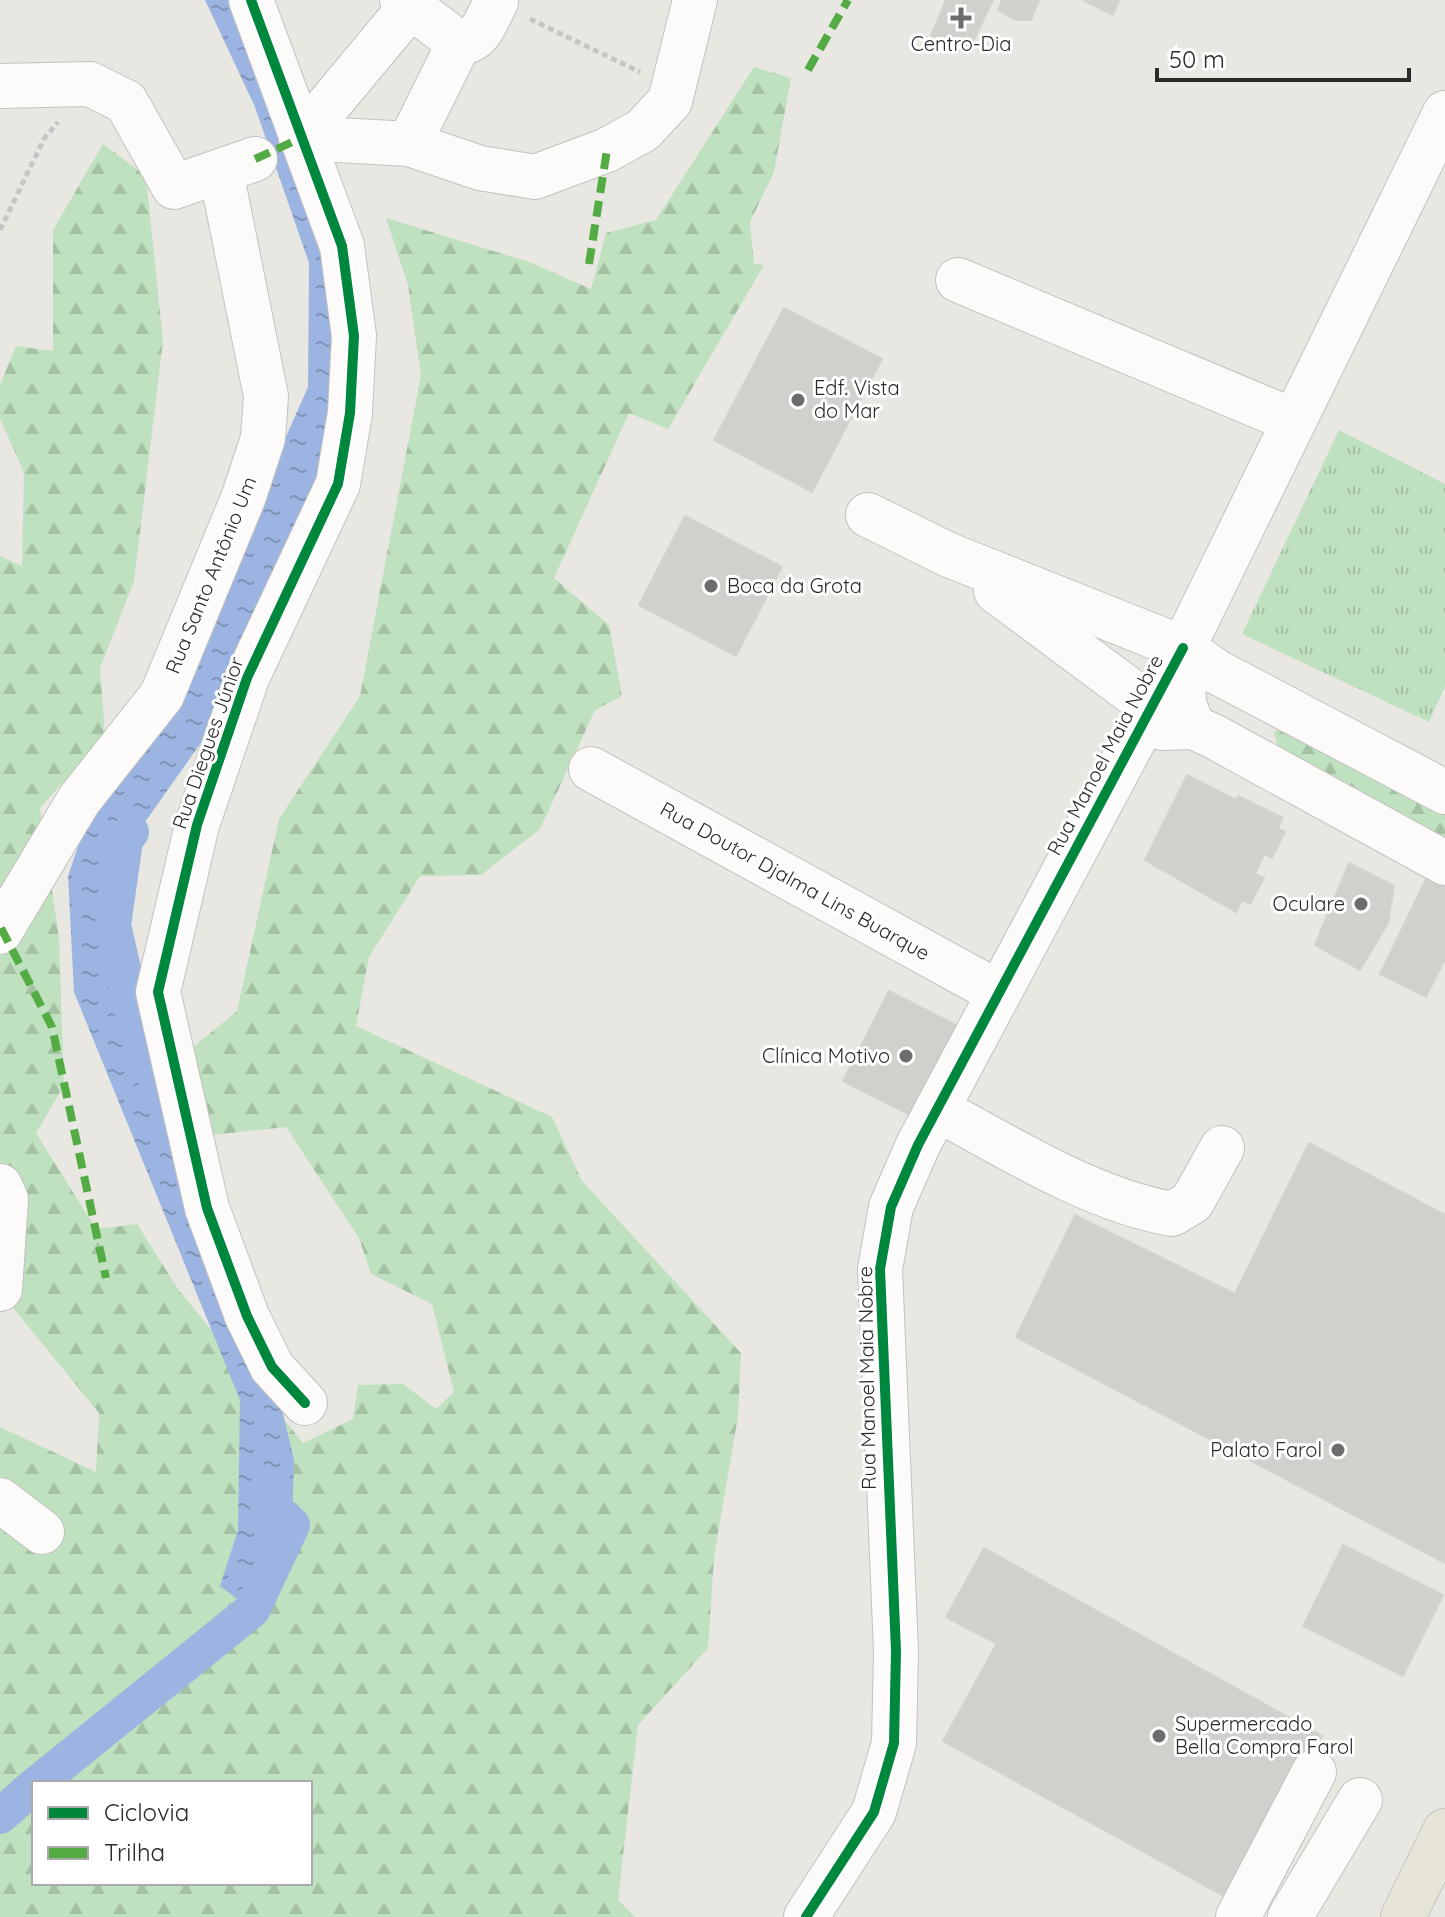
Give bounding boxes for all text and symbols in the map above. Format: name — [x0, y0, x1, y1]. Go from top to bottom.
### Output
marker: Centro-Dia — [950, 7, 972, 29]
place label: Centro-Dia — [911, 31, 1011, 56]
scale bar — [1157, 32, 1409, 82]
text: 50 m — [1169, 44, 1225, 74]
place label: Edf. Vista do Mar — [814, 375, 900, 423]
marker: Edf. Vista do Mar — [789, 391, 807, 409]
street label: Rua Santo Antônio Um — [160, 473, 262, 677]
place label: Boca da Grota — [727, 573, 862, 598]
marker: Boca da Grota — [702, 577, 720, 595]
street label: Rua Manoel Maia Nobre — [1041, 650, 1168, 859]
street label: Rua Diegues Júnior — [166, 653, 249, 832]
street label: Rua Doutor Djalma Lins Buarque — [656, 796, 934, 965]
place label: Oculare — [1273, 891, 1345, 916]
marker: Oculare — [1352, 895, 1370, 913]
place label: Clínica Motivo — [762, 1043, 890, 1068]
marker: Clínica Motivo — [897, 1047, 915, 1065]
street label: Rua Manoel Maia Nobre — [852, 1266, 881, 1490]
place label: Palato Farol — [1210, 1437, 1322, 1462]
marker: Palato Farol — [1329, 1441, 1347, 1459]
place label: Supermercado Bella Compra Farol — [1175, 1711, 1354, 1759]
marker: Supermercado Bella Compra Farol — [1150, 1727, 1168, 1745]
legend — [32, 1781, 312, 1885]
text: Ciclovia — [104, 1797, 189, 1827]
text: Trilha — [104, 1837, 165, 1867]

